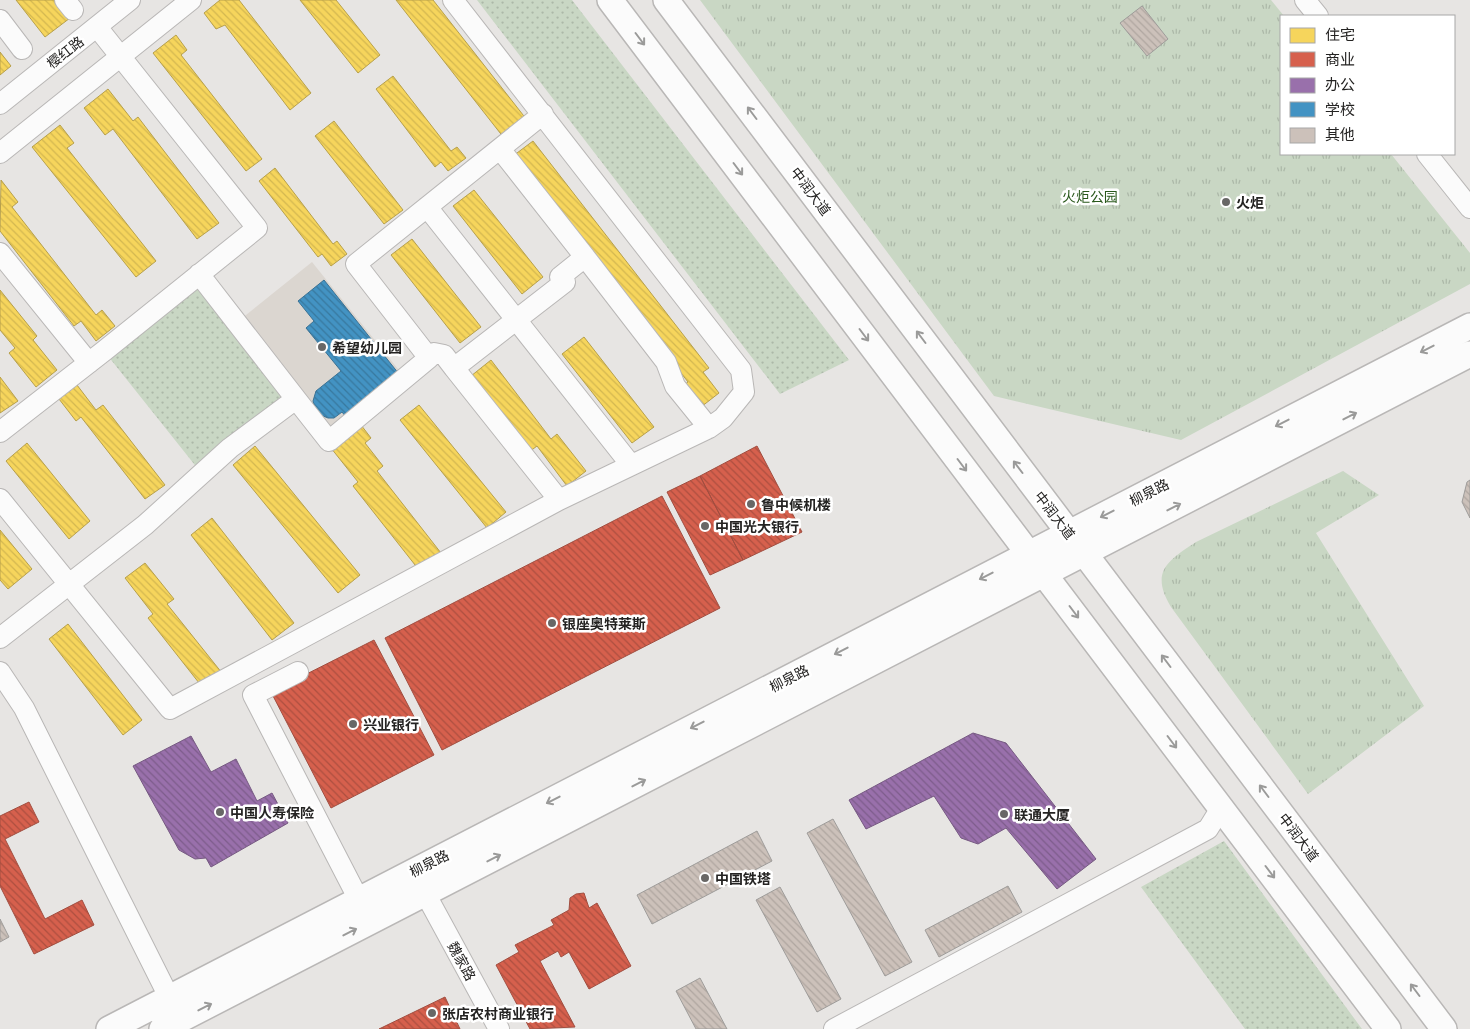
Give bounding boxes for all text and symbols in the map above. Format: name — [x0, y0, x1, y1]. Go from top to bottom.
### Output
legend — [1280, 15, 1455, 155]
text: 住宅 — [1325, 25, 1355, 43]
street label: 樱红路 — [43, 32, 87, 72]
one-way arrow — [635, 32, 645, 46]
text: 商业 — [1325, 50, 1355, 68]
text: 办公 — [1325, 75, 1355, 93]
text: 学校 — [1325, 100, 1355, 118]
one-way arrow — [746, 107, 757, 120]
text: 其他 — [1325, 125, 1355, 143]
one-way arrow — [733, 162, 743, 176]
street label: 中润大道 — [787, 164, 835, 218]
park label: 火炬公园 — [1062, 188, 1118, 205]
place label: 火炬 — [1236, 194, 1264, 211]
marker: 火炬 — [1220, 196, 1232, 208]
one-way arrow — [859, 328, 869, 342]
one-way arrow — [915, 331, 926, 344]
place label: 希望幼儿园 — [332, 339, 402, 356]
marker: 希望幼儿园 — [316, 341, 328, 353]
one-way arrow — [1419, 344, 1434, 354]
one-way arrow — [1342, 411, 1357, 420]
one-way arrow — [1275, 418, 1290, 428]
one-way arrow — [956, 458, 967, 471]
one-way arrow — [1013, 461, 1024, 474]
street label: 柳泉路 — [1126, 475, 1172, 509]
street label: 中润大道 — [1031, 488, 1079, 542]
place label: 鲁中候机楼 — [761, 496, 831, 513]
marker: 鲁中候机楼 — [745, 498, 757, 510]
one-way arrow — [1167, 502, 1182, 512]
one-way arrow — [1100, 510, 1115, 519]
place label: 中国光大银行 — [715, 518, 799, 535]
marker: 中国光大银行 — [699, 520, 711, 532]
one-way arrow — [979, 572, 994, 581]
one-way arrow — [1068, 606, 1079, 619]
place label: 银座奥特莱斯 — [562, 615, 646, 632]
marker: 银座奥特莱斯 — [546, 617, 558, 629]
one-way arrow — [834, 646, 849, 656]
one-way arrow — [1161, 655, 1172, 668]
street label: 柳泉路 — [766, 661, 812, 695]
place label: 兴业银行 — [363, 716, 419, 733]
marker: 兴业银行 — [347, 718, 359, 730]
one-way arrow — [690, 721, 705, 730]
one-way arrow — [1166, 735, 1177, 748]
one-way arrow — [631, 778, 646, 788]
one-way arrow — [1259, 784, 1269, 798]
one-way arrow — [545, 795, 560, 805]
place label: 中国人寿保险 — [230, 804, 315, 821]
marker: 中国人寿保险 — [214, 806, 226, 818]
place label: 联通大厦 — [1014, 806, 1070, 823]
marker: 联通大厦 — [998, 808, 1010, 820]
street label: 中润大道 — [1275, 810, 1323, 864]
street label: 柳泉路 — [406, 846, 452, 880]
one-way arrow — [486, 853, 501, 862]
one-way arrow — [1264, 865, 1275, 878]
place label: 中国铁塔 — [715, 870, 771, 887]
marker: 中国铁塔 — [699, 872, 711, 884]
one-way arrow — [342, 927, 357, 936]
street label: 魏家路 — [444, 939, 480, 983]
one-way arrow — [1409, 984, 1420, 997]
one-way arrow — [198, 1002, 213, 1012]
place label: 张店农村商业银行 — [442, 1005, 554, 1022]
marker: 张店农村商业银行 — [426, 1007, 438, 1019]

